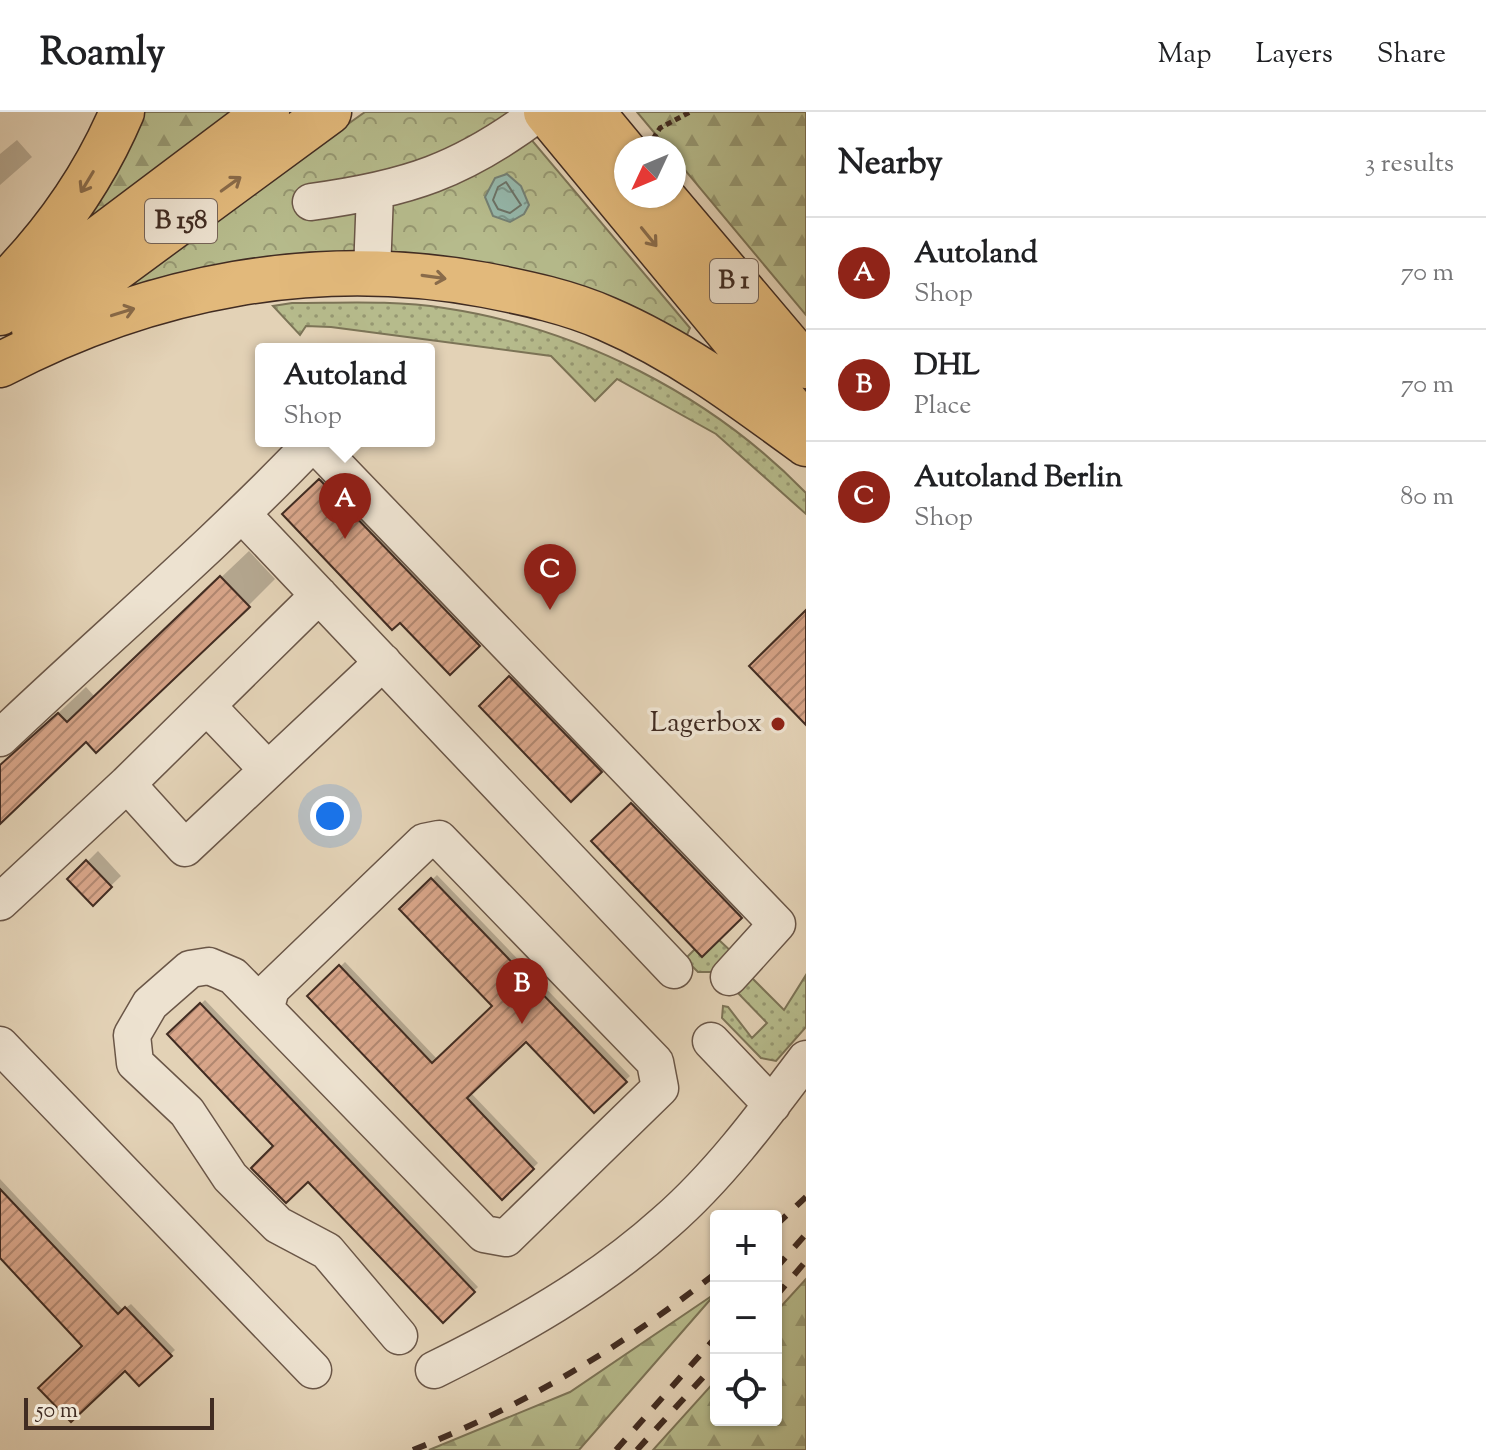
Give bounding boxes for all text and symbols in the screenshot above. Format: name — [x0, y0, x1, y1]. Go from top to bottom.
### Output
text: Roamly — [40, 28, 165, 82]
text: Map — [1158, 35, 1211, 75]
text: Layers — [1255, 35, 1333, 75]
text: Share — [1377, 35, 1446, 75]
north arrow — [614, 136, 686, 208]
text: Nearby — [838, 140, 943, 189]
text: 3 results — [1365, 146, 1454, 183]
one-way arrow — [78, 170, 95, 192]
one-way arrow — [220, 176, 241, 193]
road number: B 158 — [145, 199, 217, 243]
one-way arrow — [640, 226, 658, 247]
text: Autoland — [914, 233, 1038, 276]
text: A — [853, 255, 875, 292]
text: 70 m — [1401, 255, 1454, 292]
road number: B 1 — [710, 259, 758, 303]
one-way arrow — [421, 270, 446, 285]
text: Shop — [914, 276, 973, 313]
one-way arrow — [109, 304, 135, 319]
popup — [255, 343, 435, 447]
text: DHL — [914, 345, 980, 388]
text: Autoland — [283, 355, 407, 398]
text: B — [856, 367, 872, 404]
text: 70 m — [1401, 367, 1454, 404]
text: Place — [914, 388, 971, 425]
text: Shop — [283, 398, 342, 435]
text: Autoland Berlin — [914, 457, 1123, 500]
pin: A — [319, 473, 371, 539]
text: C — [854, 479, 874, 516]
text: 80 m — [1400, 479, 1454, 516]
text: Shop — [914, 500, 973, 537]
pin: C — [524, 544, 576, 610]
place label: Lagerbox — [650, 704, 762, 744]
marker: Lagerbox — [769, 715, 787, 733]
your location — [310, 796, 350, 836]
pin: B — [496, 958, 548, 1024]
map controls — [710, 1210, 782, 1426]
button: + — [710, 1210, 782, 1282]
button: − — [710, 1282, 782, 1354]
button: locate — [710, 1354, 782, 1426]
scale bar — [24, 1394, 214, 1430]
text: 50 m — [36, 1396, 78, 1428]

